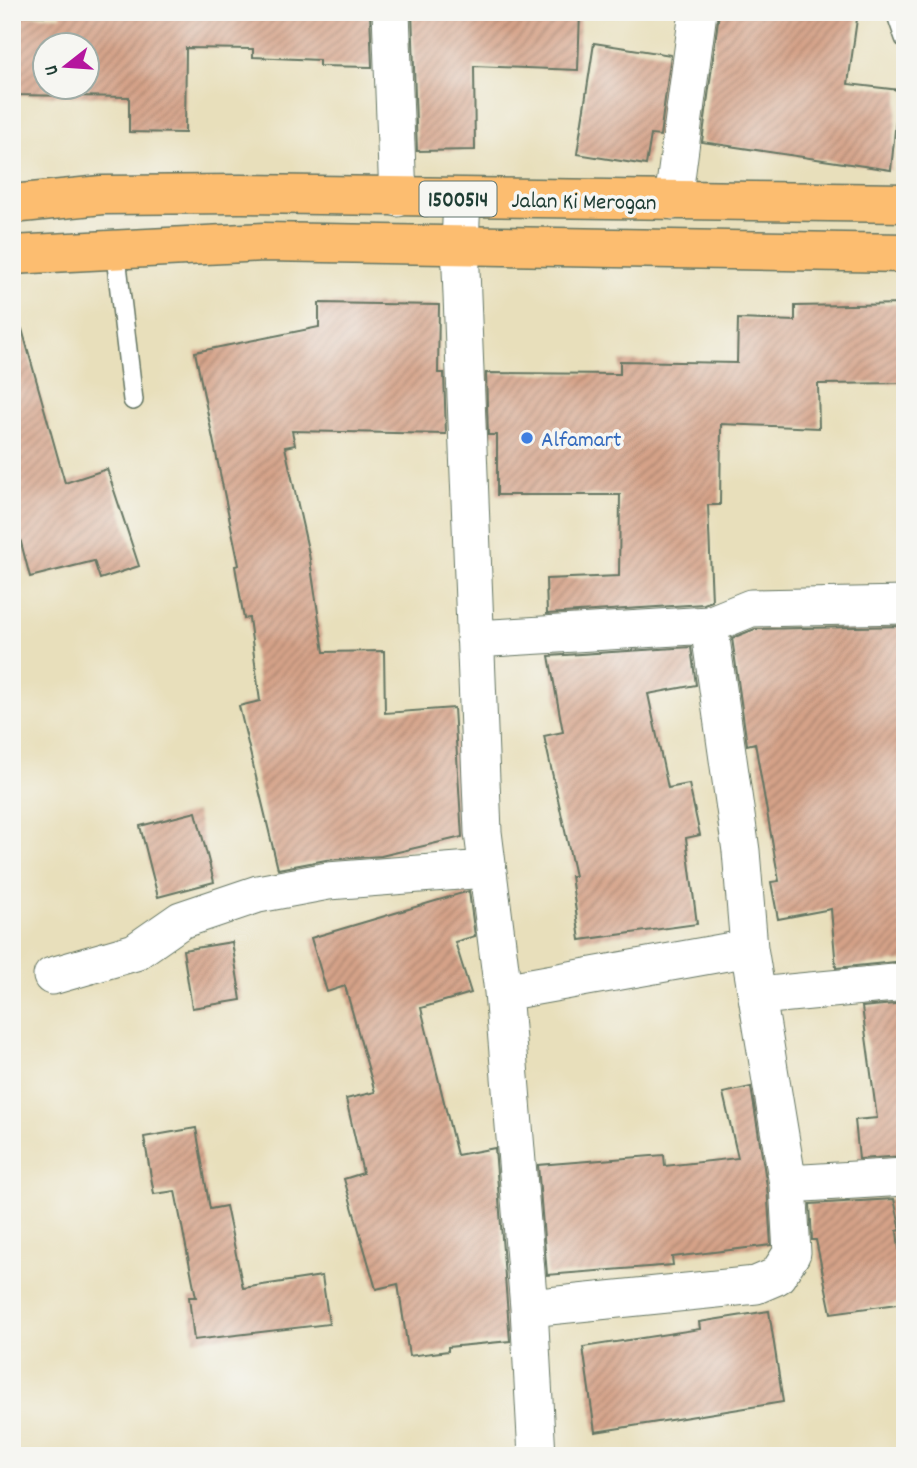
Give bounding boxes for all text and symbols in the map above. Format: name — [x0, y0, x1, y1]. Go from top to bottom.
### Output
north arrow — [32, 32, 102, 102]
text: U — [39, 62, 67, 78]
road number: 1500514 — [420, 182, 496, 216]
street label: Jalan Ki Merogan — [511, 186, 657, 221]
place label: Alfamart — [541, 425, 622, 458]
marker: Alfamart — [519, 430, 535, 446]

